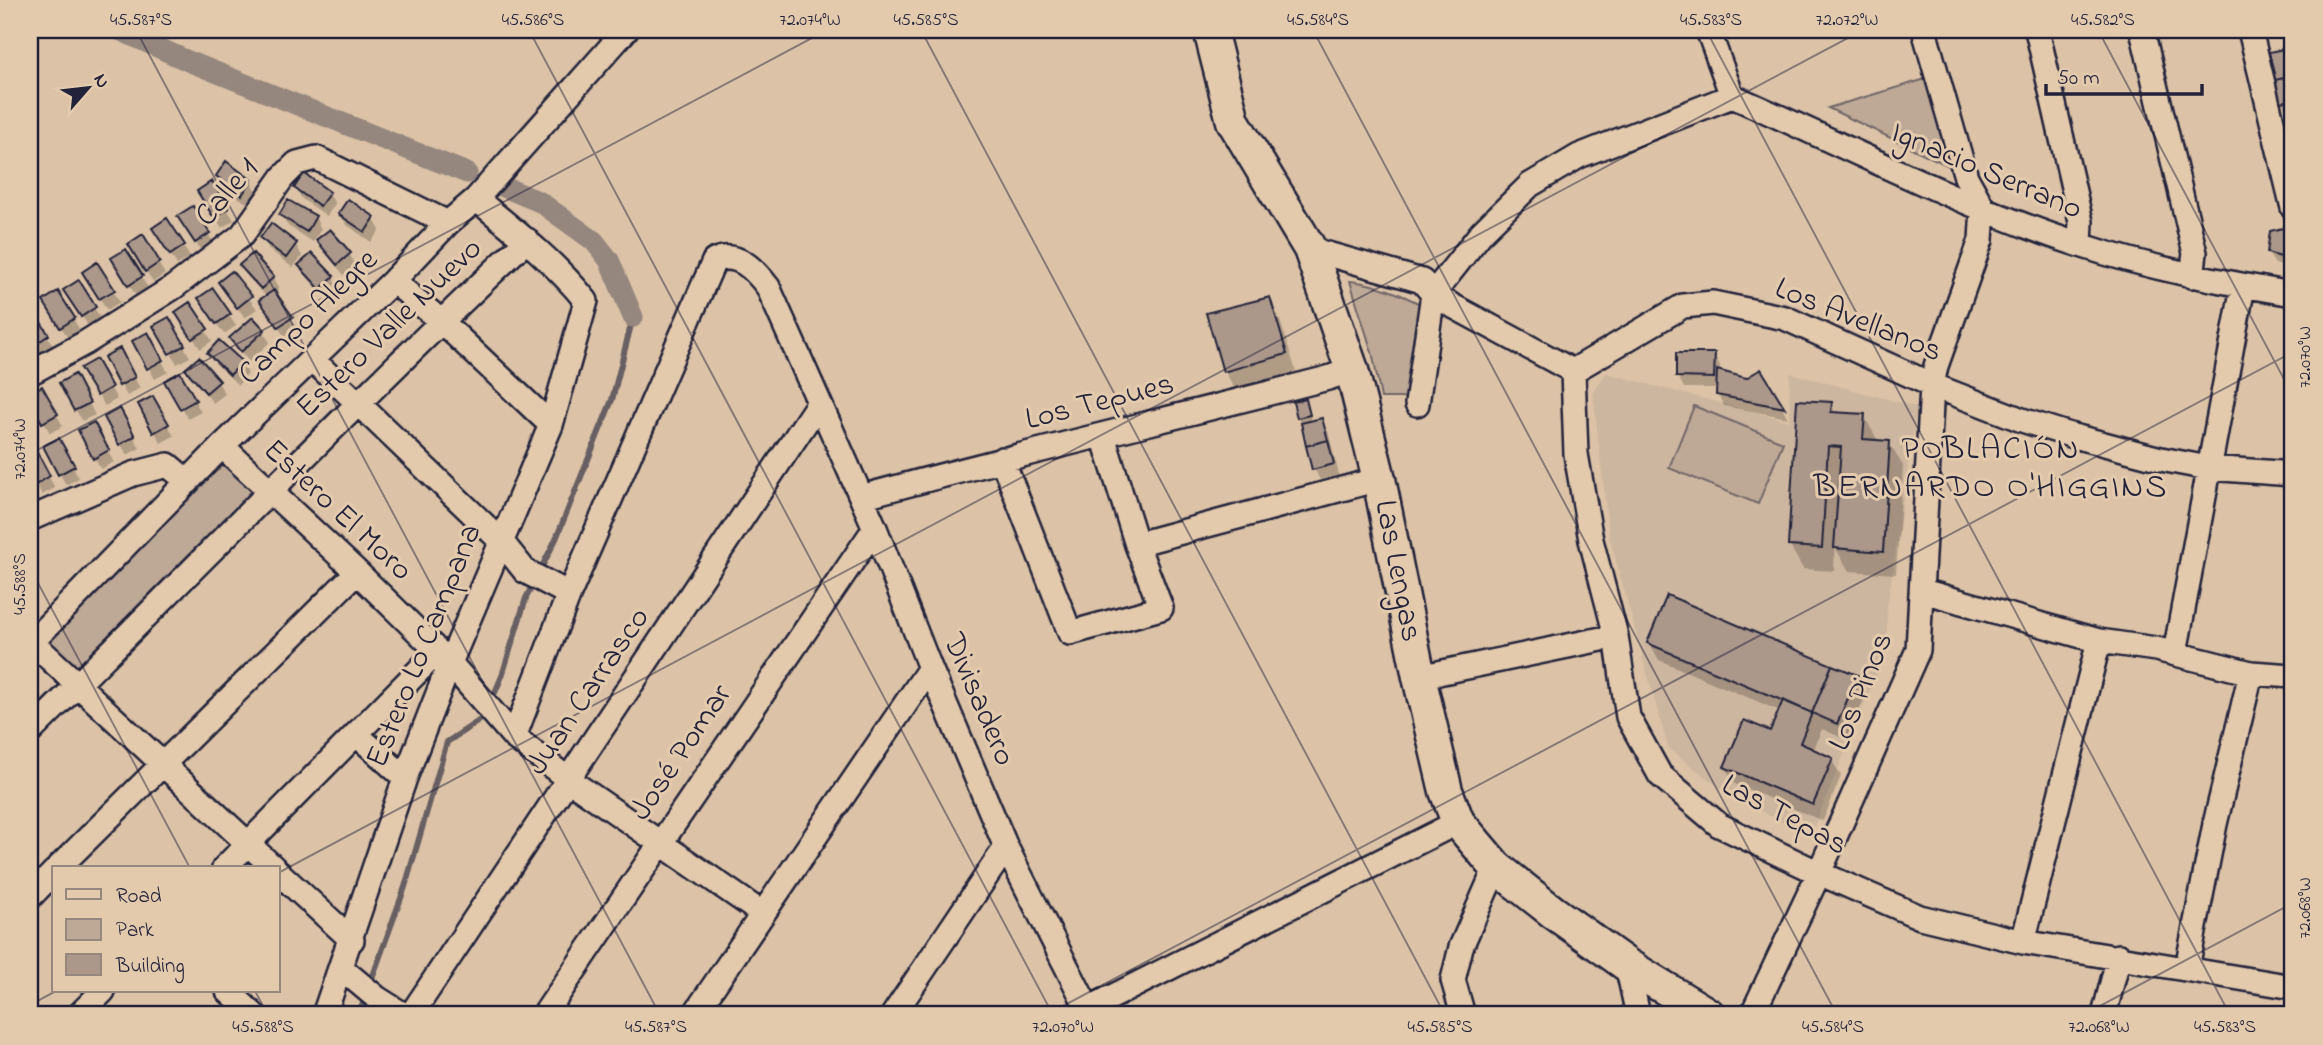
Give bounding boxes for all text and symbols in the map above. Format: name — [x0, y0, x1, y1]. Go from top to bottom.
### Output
text: 45.587°S — [110, 8, 172, 34]
text: 45.586°S — [502, 8, 564, 34]
text: 72.074°W — [779, 8, 841, 34]
text: 45.585°S — [893, 8, 959, 34]
text: 45.584°S — [1287, 8, 1349, 34]
text: 45.583°S — [1680, 8, 1742, 34]
text: 72.072°W — [1816, 8, 1879, 34]
text: 45.582°S — [2071, 8, 2135, 34]
north arrow — [52, 52, 122, 122]
scale bar — [2046, 52, 2202, 96]
text: 50 m — [2057, 64, 2100, 94]
text: N — [86, 69, 116, 93]
street label: Ignacio Serrano — [1883, 111, 2089, 233]
street label: Calle 1 — [185, 148, 271, 238]
street label: Estero Valle Nuevo — [286, 227, 494, 431]
street label: Campo Alegre — [228, 238, 390, 397]
street label: Los Avellanos — [1767, 266, 1949, 376]
text: 72.070°W — [2293, 326, 2319, 388]
street label: Los Tepues — [1021, 362, 1179, 444]
text: 72.074°W — [8, 418, 34, 480]
district label: POBLACIÓN BERNARDO O'HIGGINS — [1812, 426, 2169, 512]
street label: Estero El Moro — [251, 429, 423, 593]
street label: Las Lengas — [1360, 496, 1434, 646]
street label: Estero Lo Campana — [355, 517, 495, 775]
text: 45.588°S — [8, 553, 34, 615]
street label: Juan Carrasco — [515, 598, 663, 786]
street label: Divisadero — [929, 626, 1027, 774]
street label: Los Pinos — [1817, 626, 1907, 758]
street label: José Pomar — [619, 675, 745, 831]
street label: Las Tepas — [1712, 763, 1856, 869]
legend — [52, 866, 280, 992]
text: 72.068°W — [2293, 877, 2319, 939]
text: Road — [116, 882, 162, 912]
text: Park — [116, 916, 155, 946]
text: Building — [115, 952, 185, 984]
text: 45.588°S — [232, 1015, 294, 1041]
text: 45.587°S — [625, 1015, 687, 1041]
text: 72.070°W — [1032, 1015, 1094, 1041]
text: 45.585°S — [1407, 1015, 1473, 1041]
text: 45.584°S — [1802, 1015, 1864, 1041]
text: 72.068°W — [2068, 1015, 2130, 1041]
text: 45.583°S — [2194, 1015, 2256, 1041]

